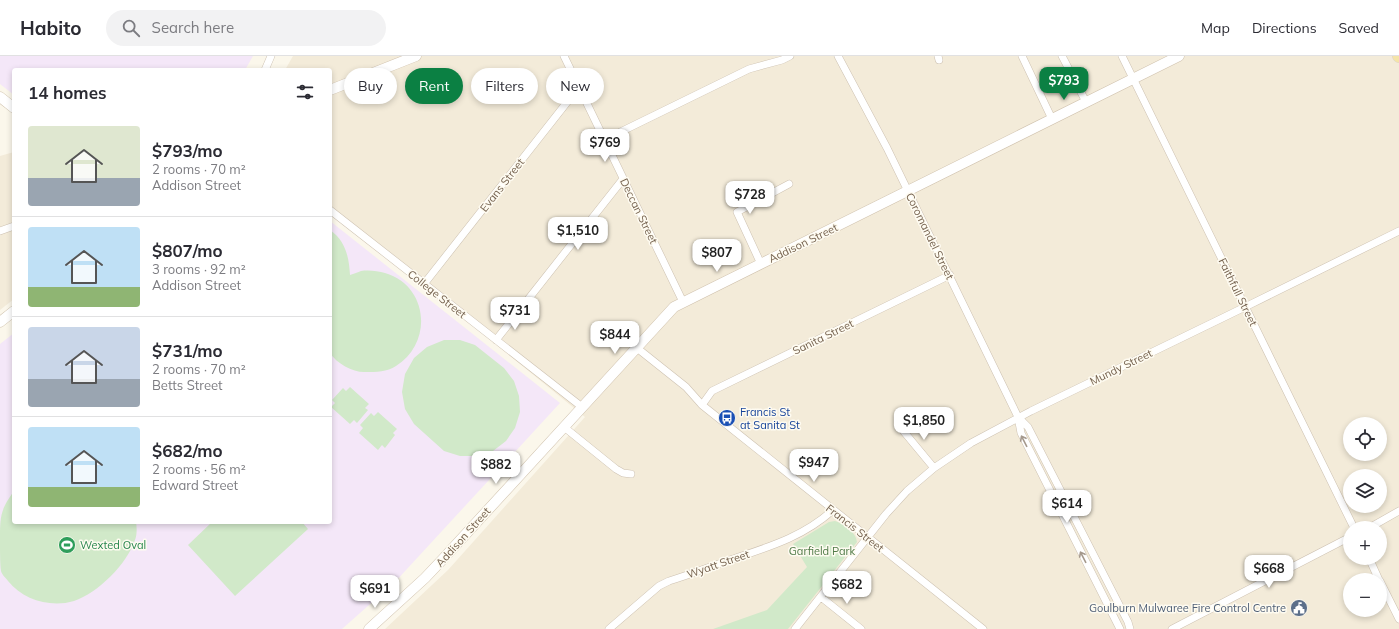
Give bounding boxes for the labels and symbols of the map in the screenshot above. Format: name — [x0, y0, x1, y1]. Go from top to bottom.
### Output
pin: $793 — [1040, 67, 1088, 101]
pin: $769 — [581, 129, 629, 163]
street label: Evans Street — [477, 155, 527, 214]
street label: Deccan Street — [617, 176, 661, 246]
pin: $728 — [726, 181, 774, 215]
street label: Coromandel Street — [903, 190, 957, 282]
pin: $1,510 — [545, 217, 611, 251]
street label: Addison Street — [766, 220, 840, 266]
pin: $807 — [693, 239, 741, 273]
street label: Faithfull Street — [1215, 256, 1261, 328]
street label: College Street — [405, 267, 469, 321]
pin: $731 — [491, 297, 539, 331]
street label: Sanita Street — [790, 316, 856, 358]
pin: $844 — [591, 321, 639, 355]
street label: Mundy Street — [1087, 346, 1155, 388]
place label: Francis St at Sanita St — [740, 405, 800, 432]
pin: $1,850 — [891, 407, 957, 441]
bus stop icon: Francis St at Sanita St — [717, 408, 737, 428]
one-way arrow — [1020, 435, 1028, 447]
pin: $947 — [790, 449, 838, 483]
pin: $882 — [472, 451, 520, 485]
pin: $614 — [1043, 490, 1091, 524]
street label: Francis Street — [823, 501, 887, 555]
street label: Addison Street — [433, 504, 493, 570]
sports icon: Wexted Oval — [57, 535, 77, 555]
place label: Wexted Oval — [80, 538, 146, 552]
park label: Garfield Park — [789, 544, 856, 558]
street label: Wyatt Street — [685, 547, 751, 581]
one-way arrow — [1079, 551, 1086, 563]
pin: $668 — [1245, 555, 1293, 589]
pin: $682 — [823, 571, 871, 605]
pin: $691 — [351, 575, 399, 609]
public building icon: Goulburn Mulwaree Fire Control Centre — [1289, 598, 1309, 618]
place label: Goulburn Mulwaree Fire Control Centre — [1089, 601, 1286, 615]

